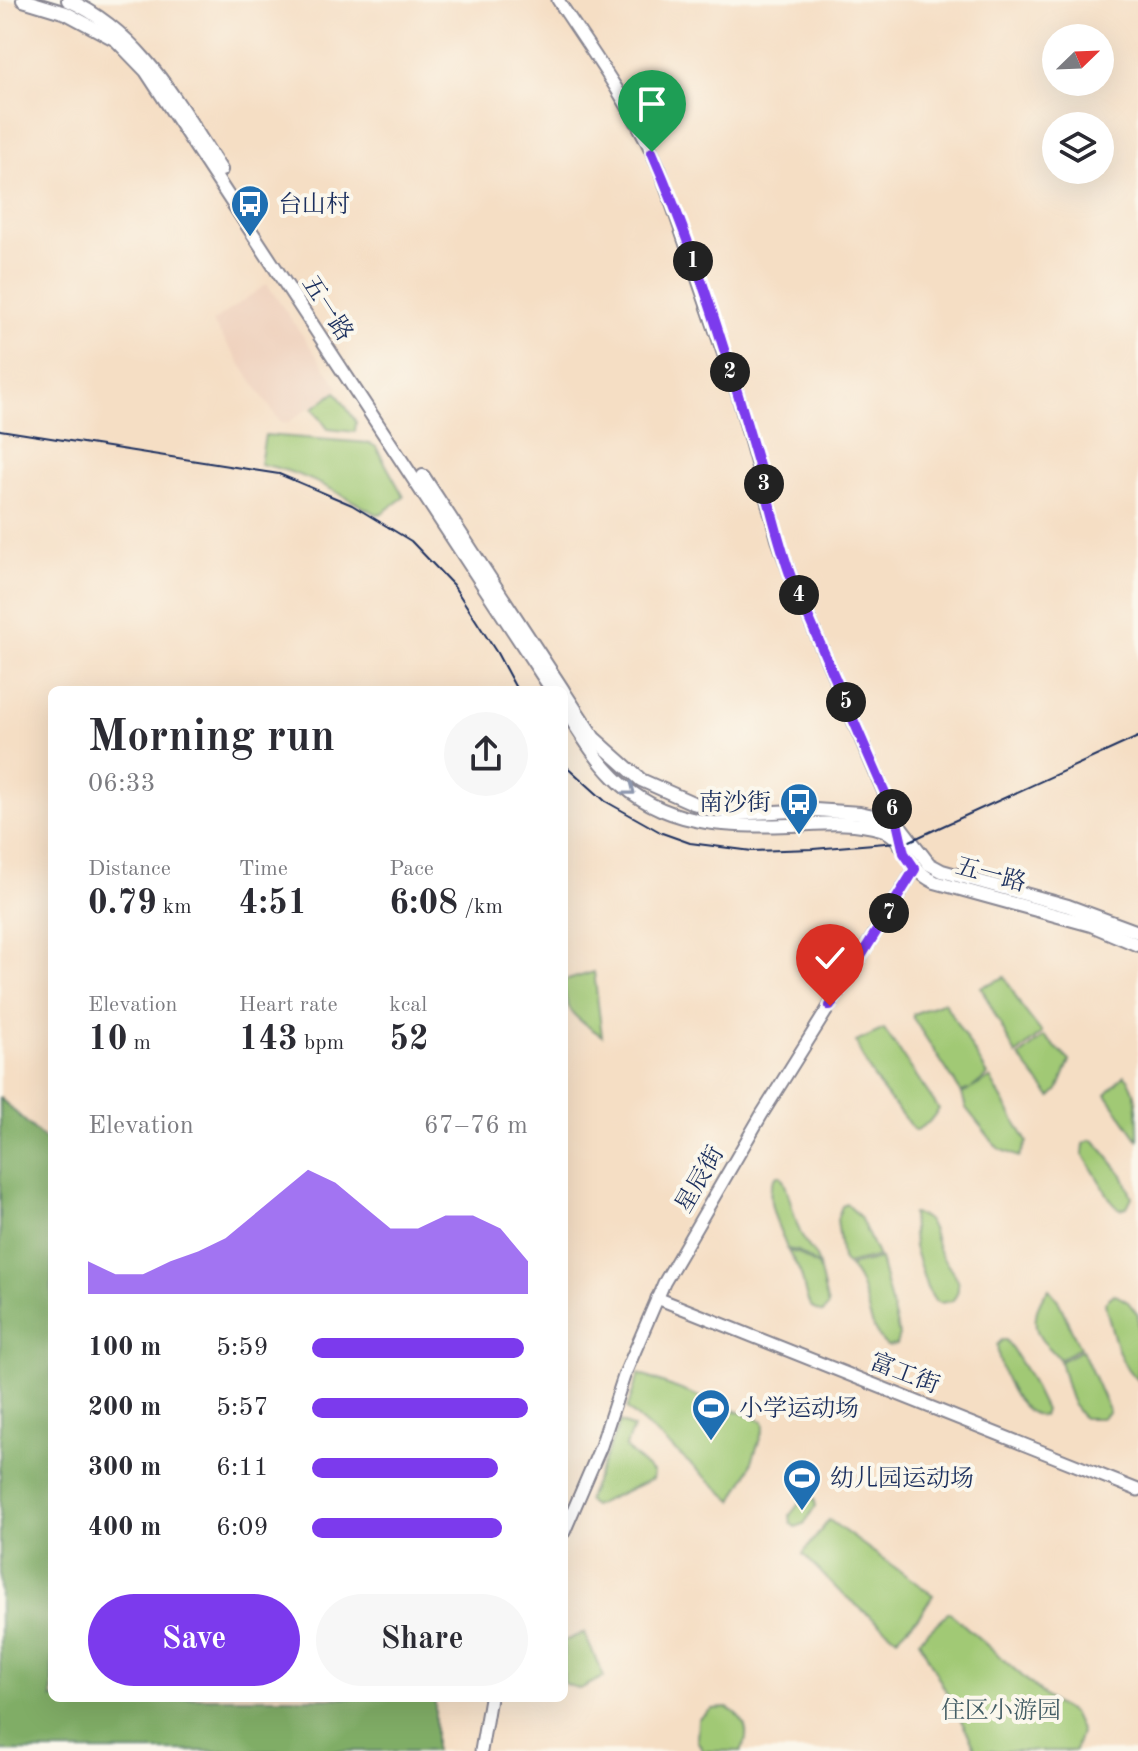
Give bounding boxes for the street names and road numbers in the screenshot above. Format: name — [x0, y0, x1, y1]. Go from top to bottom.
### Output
street label: 五一路 — [297, 271, 359, 346]
street label: 五一路 — [953, 852, 1029, 897]
street label: 星辰街 — [670, 1141, 729, 1217]
street label: 富工街 — [866, 1348, 943, 1399]

